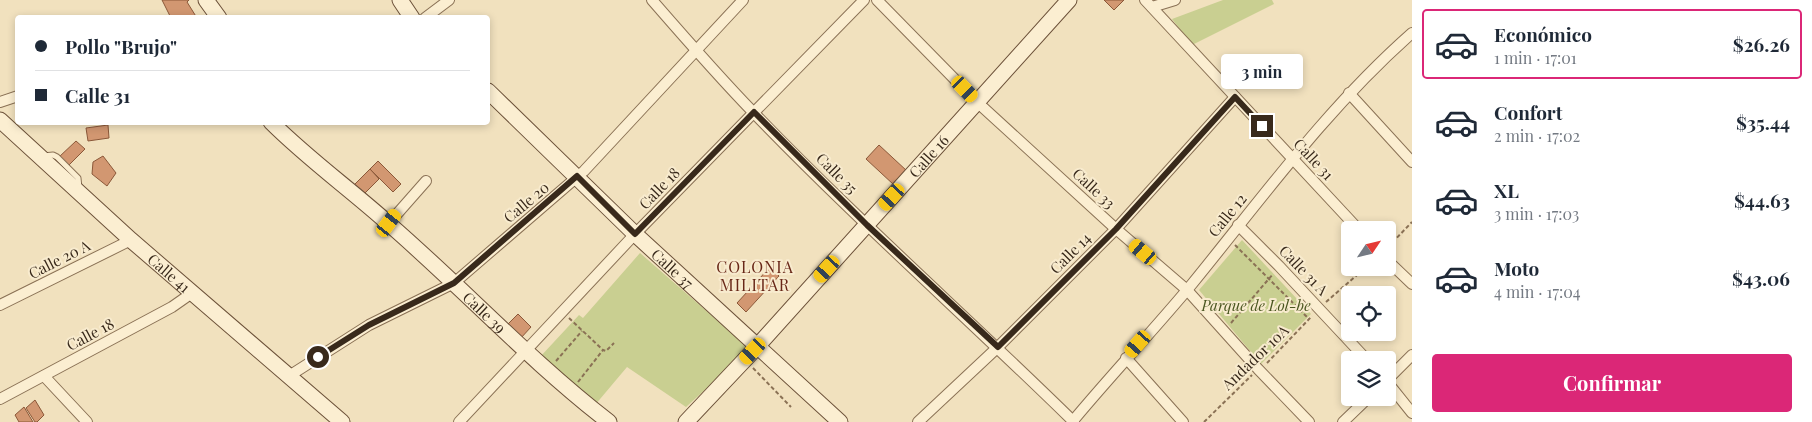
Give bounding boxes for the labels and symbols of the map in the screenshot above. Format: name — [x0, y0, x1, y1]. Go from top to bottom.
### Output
callout: 3 min — [1221, 54, 1303, 88]
car — [949, 73, 980, 105]
route end — [1251, 115, 1273, 137]
street label: Calle 16 — [904, 130, 953, 182]
street label: Calle 31 — [1290, 134, 1339, 184]
street label: Calle 35 — [812, 148, 862, 198]
street label: Calle 18 — [634, 163, 684, 213]
street label: Calle 33 — [1069, 163, 1120, 213]
street label: Calle 20 — [499, 177, 553, 227]
car — [876, 181, 907, 213]
street label: Calle 12 — [1203, 189, 1251, 241]
car — [373, 207, 404, 239]
north arrow — [1341, 221, 1396, 276]
street label: Calle 14 — [1045, 228, 1095, 278]
street label: Calle 20 A — [25, 235, 94, 283]
car — [1126, 237, 1159, 267]
street label: Calle 31 A — [1275, 241, 1333, 300]
street label: Calle 37 — [647, 244, 698, 293]
street label: Calle 41 — [144, 249, 195, 297]
car — [811, 253, 842, 285]
district label: COLONIA MILITAR — [716, 256, 794, 295]
street label: Calle 39 — [459, 287, 510, 337]
park label: Parque de Lol-be — [1200, 295, 1311, 315]
street label: Calle 18 — [63, 313, 117, 355]
street label: Andador 10A — [1217, 320, 1293, 395]
car — [1122, 328, 1153, 360]
car — [737, 335, 768, 367]
route start — [307, 346, 329, 368]

